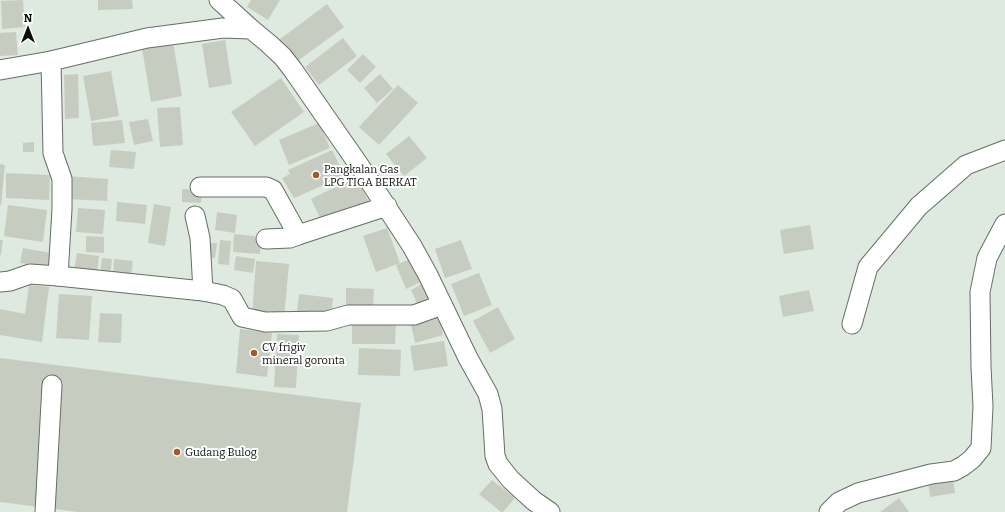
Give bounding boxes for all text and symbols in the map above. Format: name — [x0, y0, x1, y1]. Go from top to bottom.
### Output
north arrow — [8, 8, 48, 48]
text: N — [24, 12, 33, 25]
place label: Pangkalan Gas LPG TIGA BERKAT — [324, 163, 417, 189]
marker: Pangkalan Gas LPG TIGA BERKAT — [311, 170, 321, 180]
place label: CV frigiv mineral goronta — [262, 341, 345, 367]
marker: CV frigiv mineral goronta — [249, 348, 259, 358]
place label: Gudang Bulog — [185, 446, 257, 459]
marker: Gudang Bulog — [172, 447, 182, 457]

